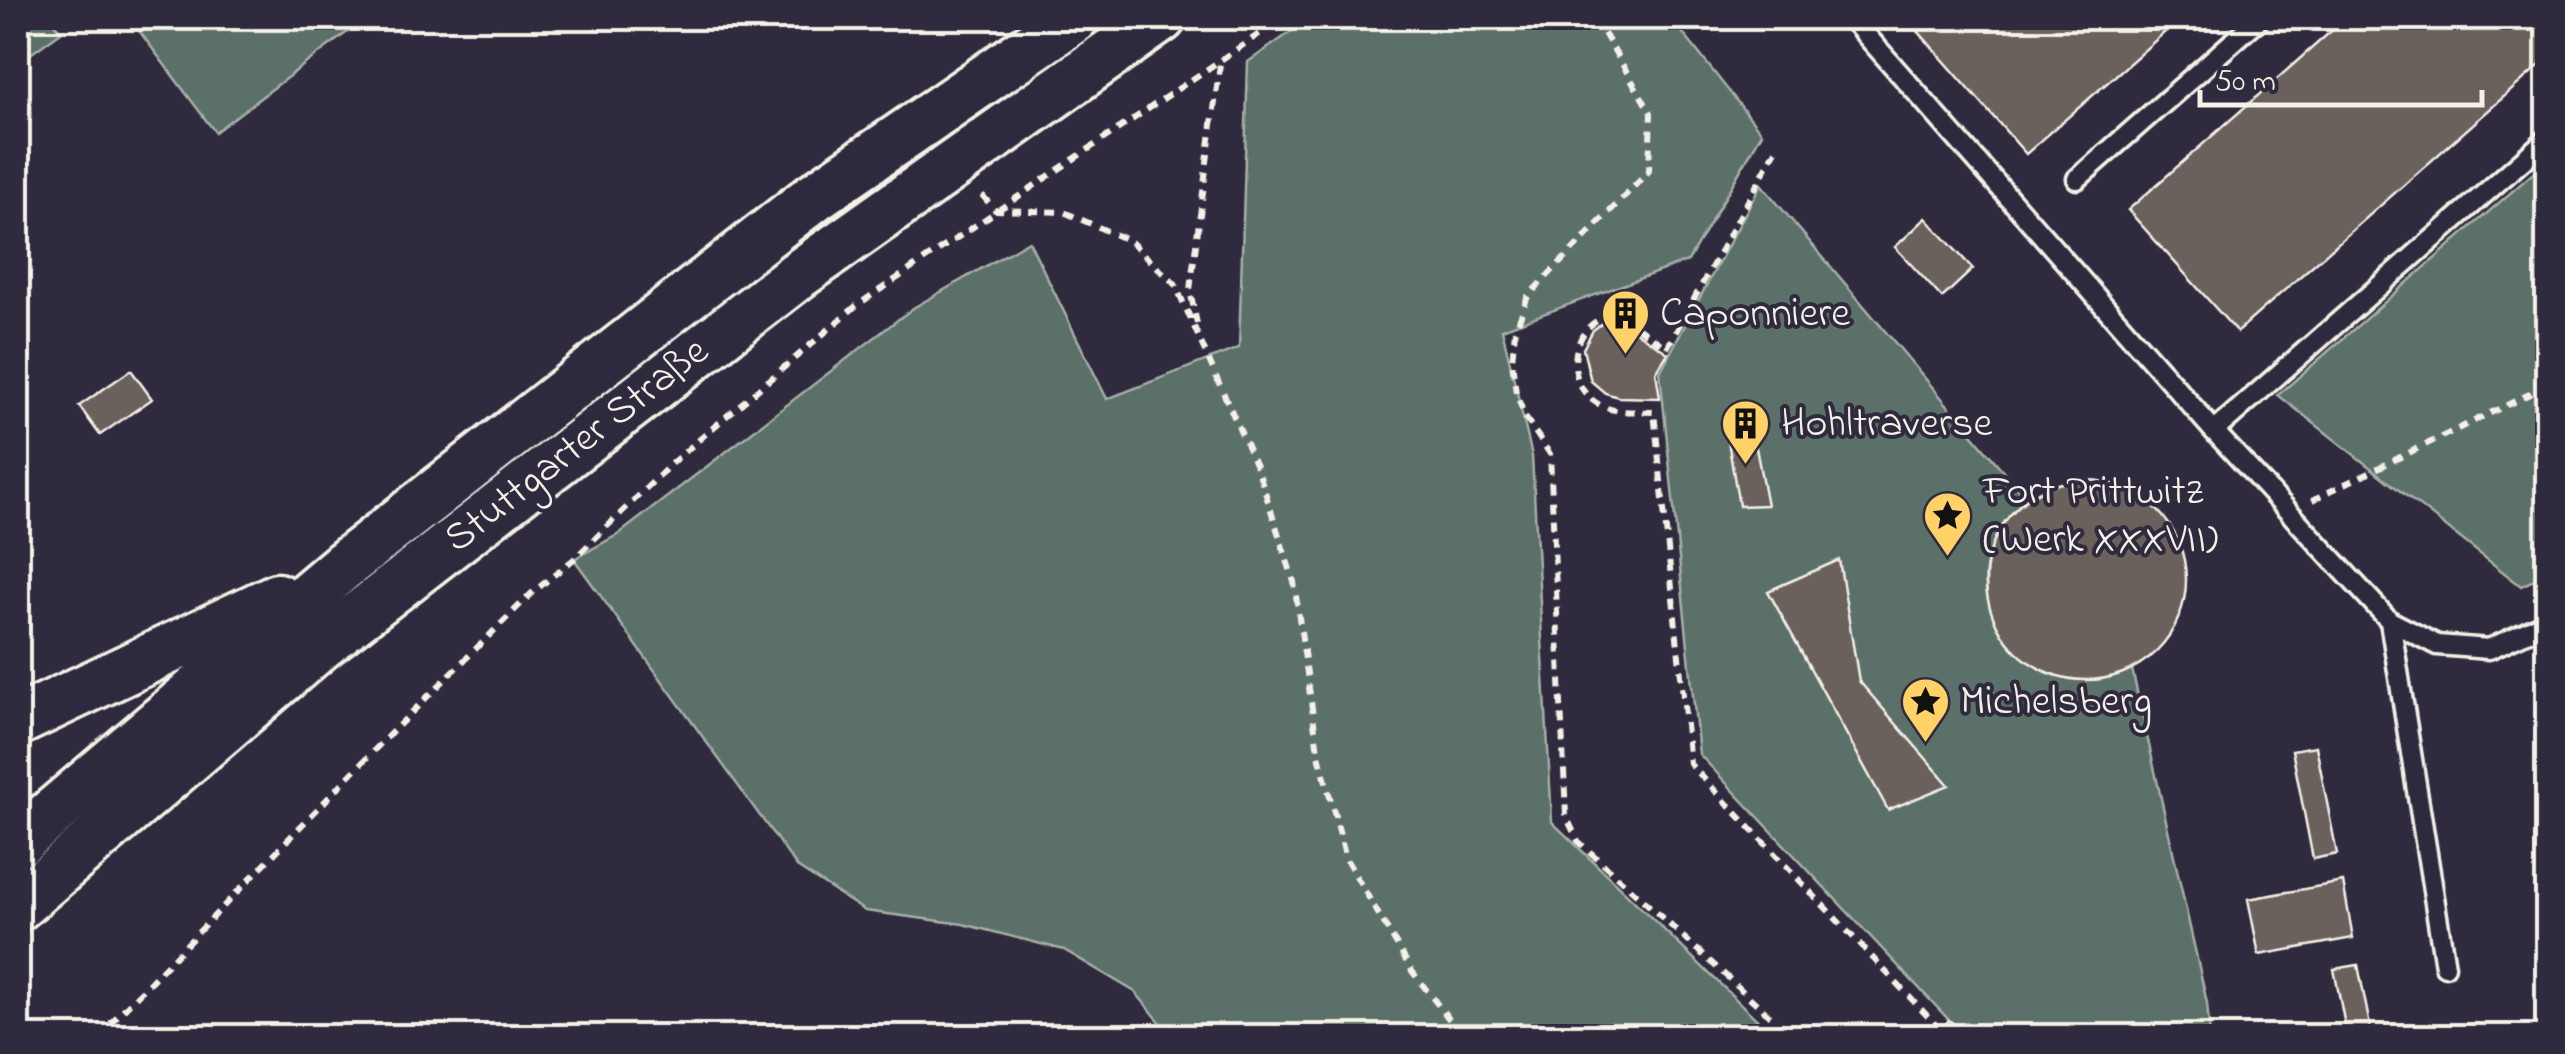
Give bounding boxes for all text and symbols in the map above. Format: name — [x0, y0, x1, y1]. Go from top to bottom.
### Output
scale bar — [2200, 45, 2482, 107]
text: 50 m — [2215, 61, 2276, 105]
place label: Caponniere — [1660, 284, 1850, 345]
building icon: Caponniere — [1599, 288, 1651, 356]
street label: Stuttgarter Straße — [431, 323, 723, 569]
place label: Hohltraverse — [1781, 394, 1992, 455]
building icon: Hohltraverse — [1720, 398, 1772, 466]
place label: Fort Prittwitz (Werk XXXVII) — [1982, 462, 2218, 571]
place icon: Fort Prittwitz (Werk XXXVII) — [1922, 490, 1974, 558]
place label: Michelsberg — [1960, 672, 2152, 733]
place icon: Michelsberg — [1899, 676, 1951, 744]

